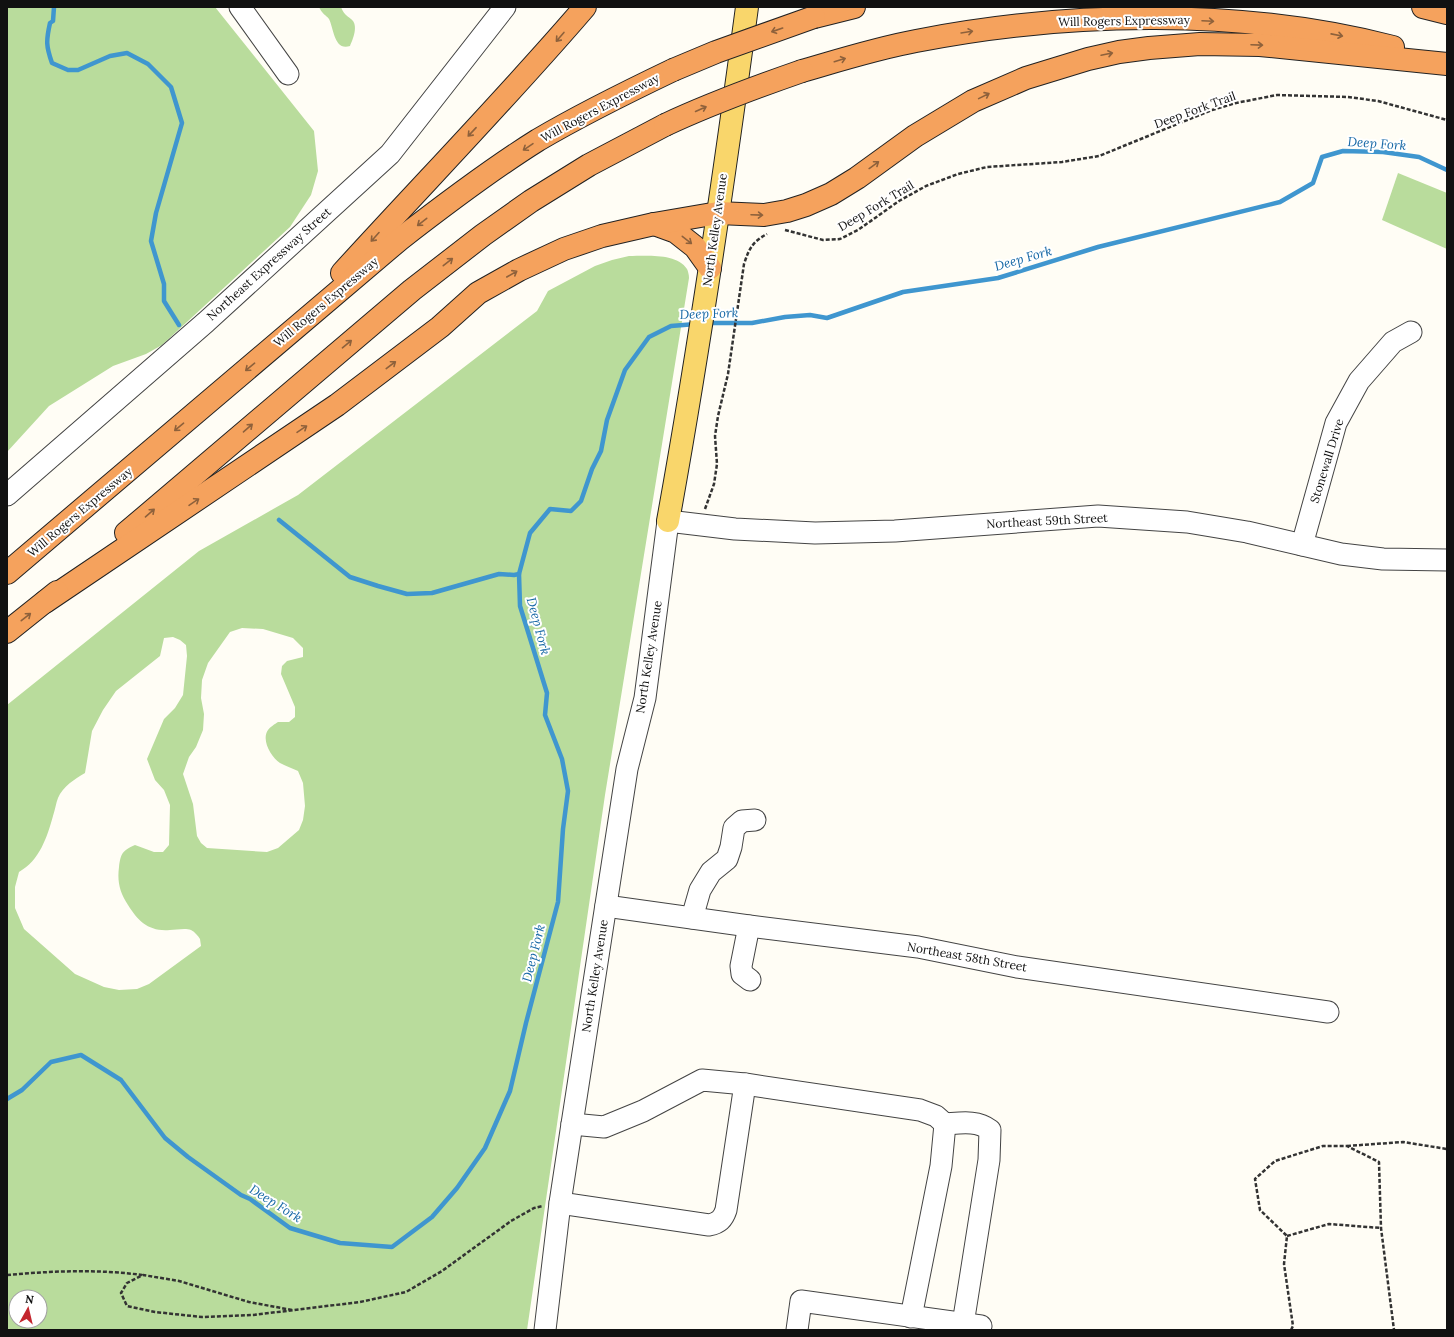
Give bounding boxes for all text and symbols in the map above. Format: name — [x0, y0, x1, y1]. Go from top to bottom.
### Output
street label: Will Rogers Expressway — [1058, 12, 1191, 29]
one-way arrow — [1201, 17, 1214, 24]
one-way arrow — [771, 26, 783, 34]
one-way arrow — [960, 28, 973, 36]
one-way arrow — [555, 31, 564, 42]
one-way arrow — [1330, 31, 1343, 39]
one-way arrow — [1250, 41, 1263, 49]
one-way arrow — [1100, 50, 1113, 58]
one-way arrow — [833, 56, 846, 63]
street label: Will Rogers Expressway — [538, 70, 662, 145]
street label: Deep Fork Trail — [1152, 88, 1238, 131]
one-way arrow — [978, 92, 990, 99]
one-way arrow — [695, 105, 707, 112]
one-way arrow — [467, 127, 477, 137]
water label: Deep Fork — [1347, 133, 1407, 154]
one-way arrow — [523, 143, 534, 151]
one-way arrow — [869, 161, 880, 169]
street label: North Kelley Avenue — [699, 172, 730, 287]
street label: Deep Fork Trail — [835, 177, 916, 234]
street label: Northeast Expressway Street — [203, 204, 334, 323]
one-way arrow — [750, 211, 763, 219]
one-way arrow — [416, 218, 427, 227]
one-way arrow — [370, 232, 379, 243]
one-way arrow — [681, 236, 692, 244]
water label: Deep Fork — [992, 242, 1054, 275]
street label: Will Rogers Expressway — [270, 253, 382, 350]
one-way arrow — [443, 258, 454, 267]
one-way arrow — [506, 269, 518, 277]
water label: Deep Fork — [679, 304, 739, 323]
one-way arrow — [342, 340, 353, 349]
one-way arrow — [385, 361, 396, 369]
one-way arrow — [244, 363, 255, 372]
street label: Stonewall Drive — [1307, 416, 1347, 505]
one-way arrow — [174, 423, 185, 432]
one-way arrow — [243, 424, 254, 433]
one-way arrow — [296, 425, 307, 433]
street label: Will Rogers Expressway — [24, 463, 136, 560]
one-way arrow — [188, 498, 199, 506]
one-way arrow — [144, 509, 154, 518]
street label: Northeast 59th Street — [986, 510, 1108, 531]
water label: Deep Fork — [523, 595, 554, 657]
street label: North Kelley Avenue — [632, 599, 665, 714]
one-way arrow — [21, 613, 32, 621]
street label: North Kelley Avenue — [578, 918, 611, 1033]
water label: Deep Fork — [518, 922, 549, 984]
street label: Northeast 58th Street — [906, 939, 1029, 975]
water label: Deep Fork — [246, 1181, 305, 1226]
north arrow — [8, 1289, 48, 1329]
text: N — [24, 1292, 35, 1307]

